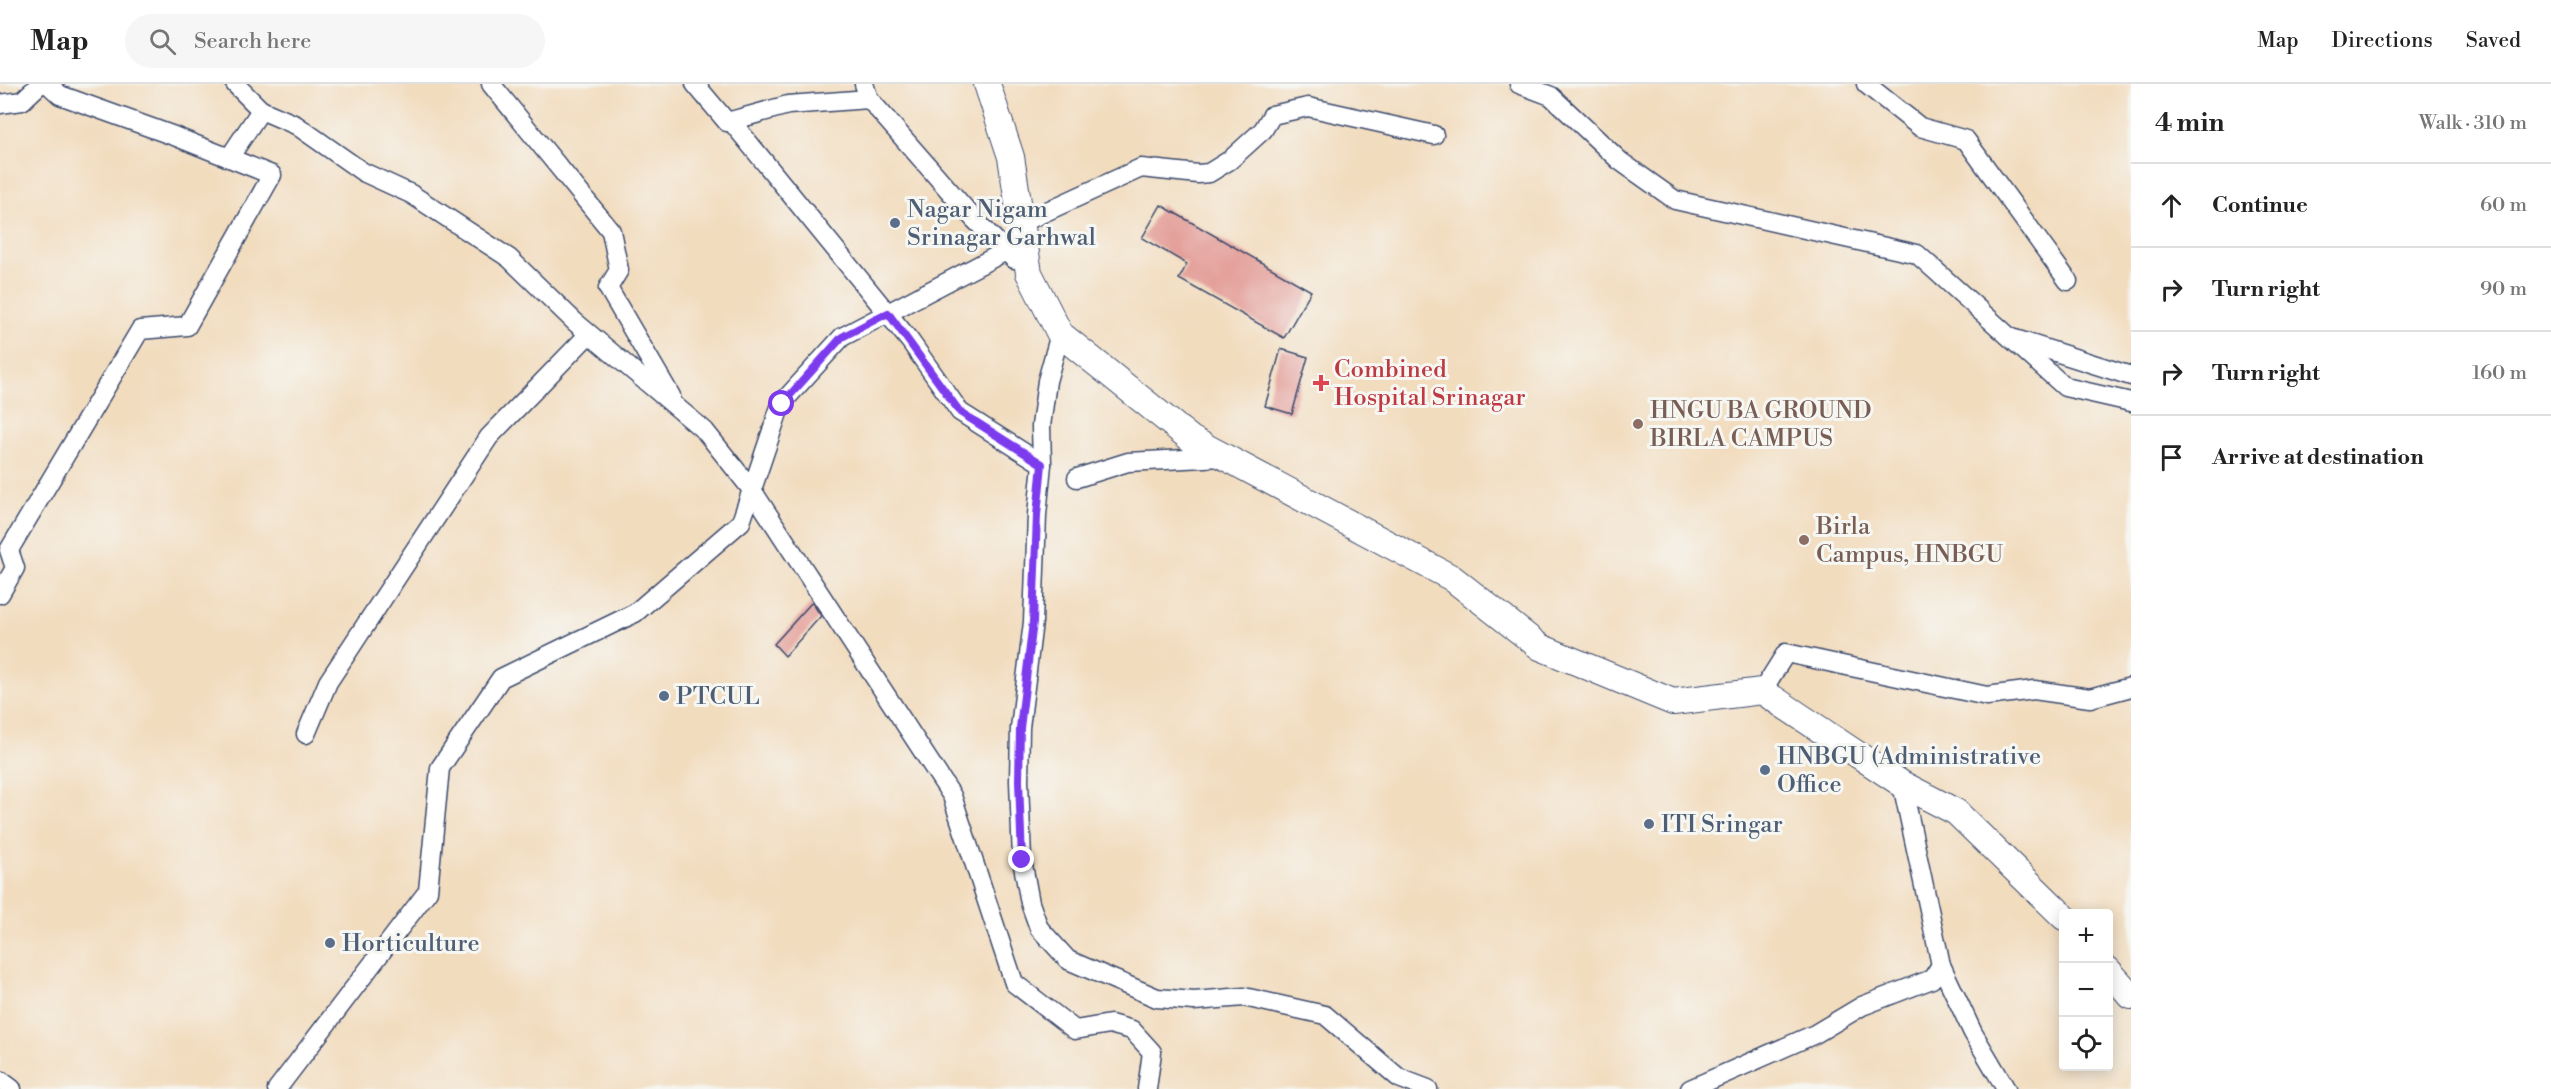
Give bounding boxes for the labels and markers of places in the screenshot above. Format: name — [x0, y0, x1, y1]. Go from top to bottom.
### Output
place label: Nagar Nigam Srinagar Garhwal — [907, 195, 1096, 253]
marker: Nagar Nigam Srinagar Garhwal — [888, 216, 902, 230]
place label: Combined Hospital Srinagar — [1334, 355, 1526, 413]
marker: Combined Hospital Srinagar — [1312, 374, 1330, 392]
place label: HNGU BA GROUND BIRLA CAMPUS — [1649, 396, 1872, 454]
marker: HNGU BA GROUND BIRLA CAMPUS — [1631, 417, 1645, 431]
place label: Birla Campus, HNBGU — [1815, 512, 2003, 570]
marker: Birla Campus, HNBGU — [1797, 533, 1811, 547]
place label: PTCUL — [676, 682, 760, 712]
marker: PTCUL — [657, 689, 671, 703]
place label: HNBGU (Administrative Office — [1777, 742, 2041, 800]
marker: HNBGU (Administrative Office — [1758, 763, 1772, 777]
place label: ITI Sringar — [1661, 810, 1783, 840]
marker: ITI Sringar — [1642, 817, 1656, 831]
place label: Horticulture — [342, 929, 480, 959]
marker: Horticulture — [323, 936, 337, 950]

